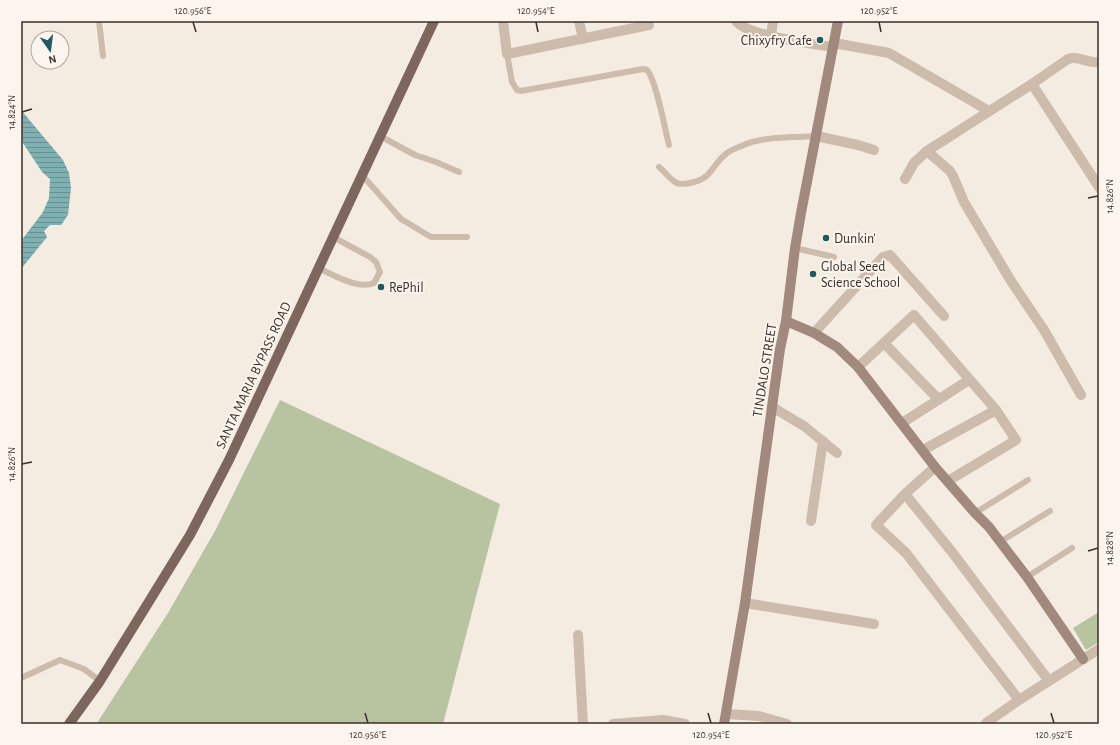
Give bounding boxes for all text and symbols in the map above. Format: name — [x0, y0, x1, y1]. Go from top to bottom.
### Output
text: 120.956°E — [175, 6, 212, 16]
text: 120.954°E — [518, 6, 555, 16]
text: 120.952°E — [861, 6, 898, 16]
north arrow — [30, 30, 70, 70]
place label: Chixyfry Cafe — [741, 34, 812, 48]
marker: Chixyfry Cafe — [815, 35, 825, 45]
text: N — [47, 53, 57, 65]
text: 14.824°N — [7, 95, 17, 129]
text: 14.826°N — [1105, 179, 1115, 213]
place label: Dunkin' — [834, 232, 876, 246]
marker: Dunkin' — [821, 233, 831, 243]
place label: Global Seed Science School — [821, 260, 900, 290]
marker: Global Seed Science School — [808, 269, 818, 279]
place label: RePhil — [389, 281, 424, 295]
marker: RePhil — [376, 282, 386, 292]
street label: SANTA MARIA BYPASS ROAD — [214, 300, 294, 451]
street label: TINDALO STREET — [751, 322, 779, 418]
text: 14.826°N — [7, 447, 17, 481]
text: 14.828°N — [1105, 531, 1115, 565]
text: 120.956°E — [350, 730, 387, 740]
text: 120.954°E — [693, 730, 730, 740]
text: 120.952°E — [1036, 730, 1073, 740]

